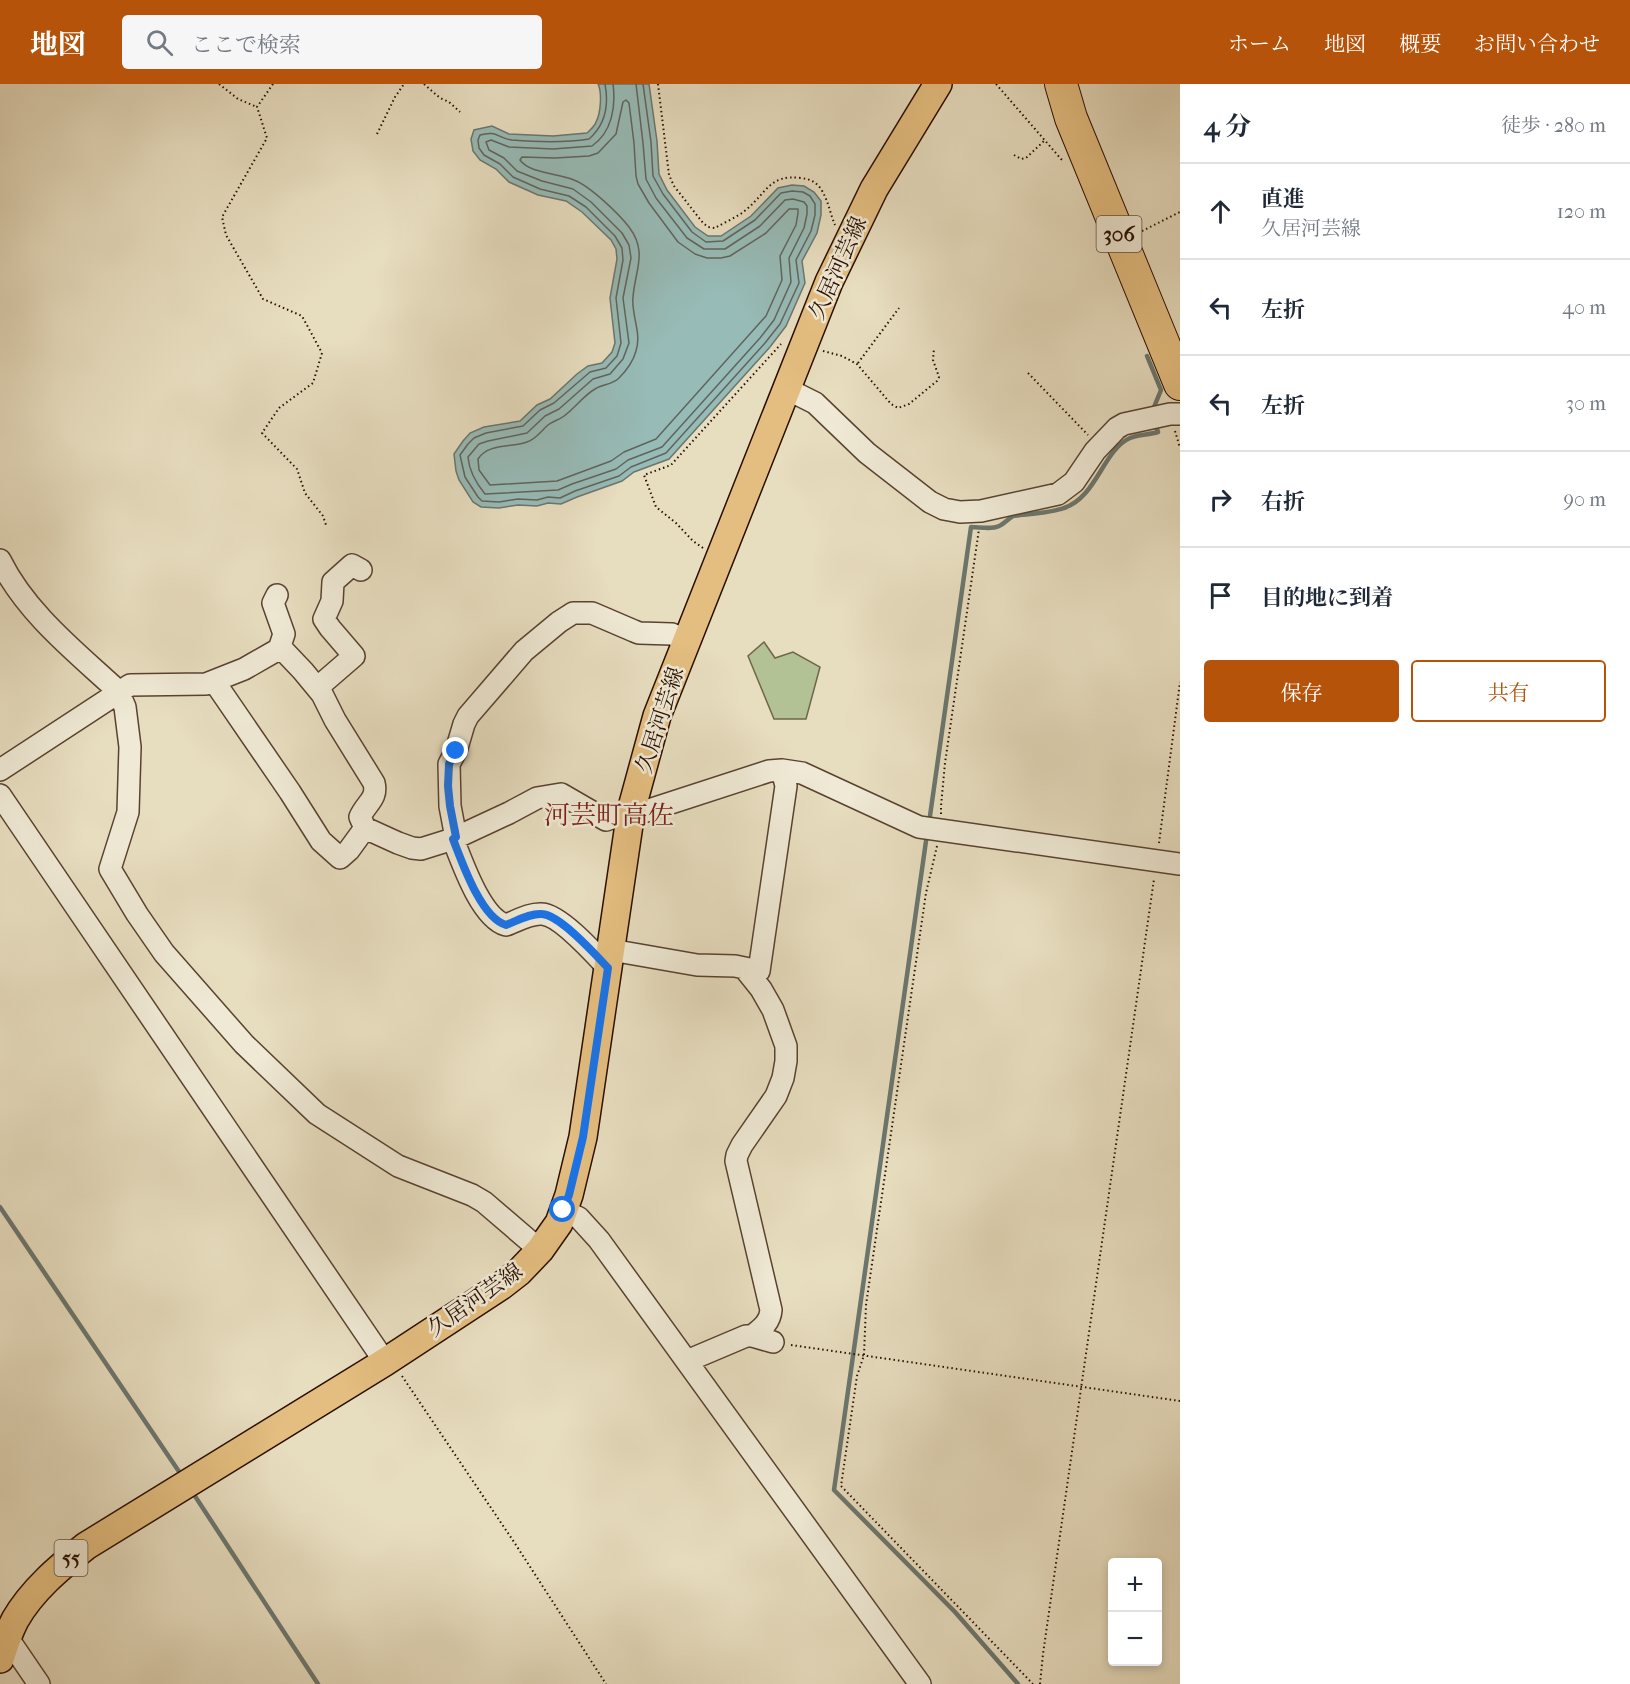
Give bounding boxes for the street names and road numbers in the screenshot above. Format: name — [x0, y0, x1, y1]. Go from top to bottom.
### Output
street label: 久居河芸線 — [804, 212, 872, 324]
road number: 306 — [1096, 216, 1142, 252]
street label: 久居河芸線 — [631, 664, 689, 776]
street label: 久居河芸線 — [422, 1258, 528, 1342]
road number: 55 — [54, 1540, 88, 1576]

